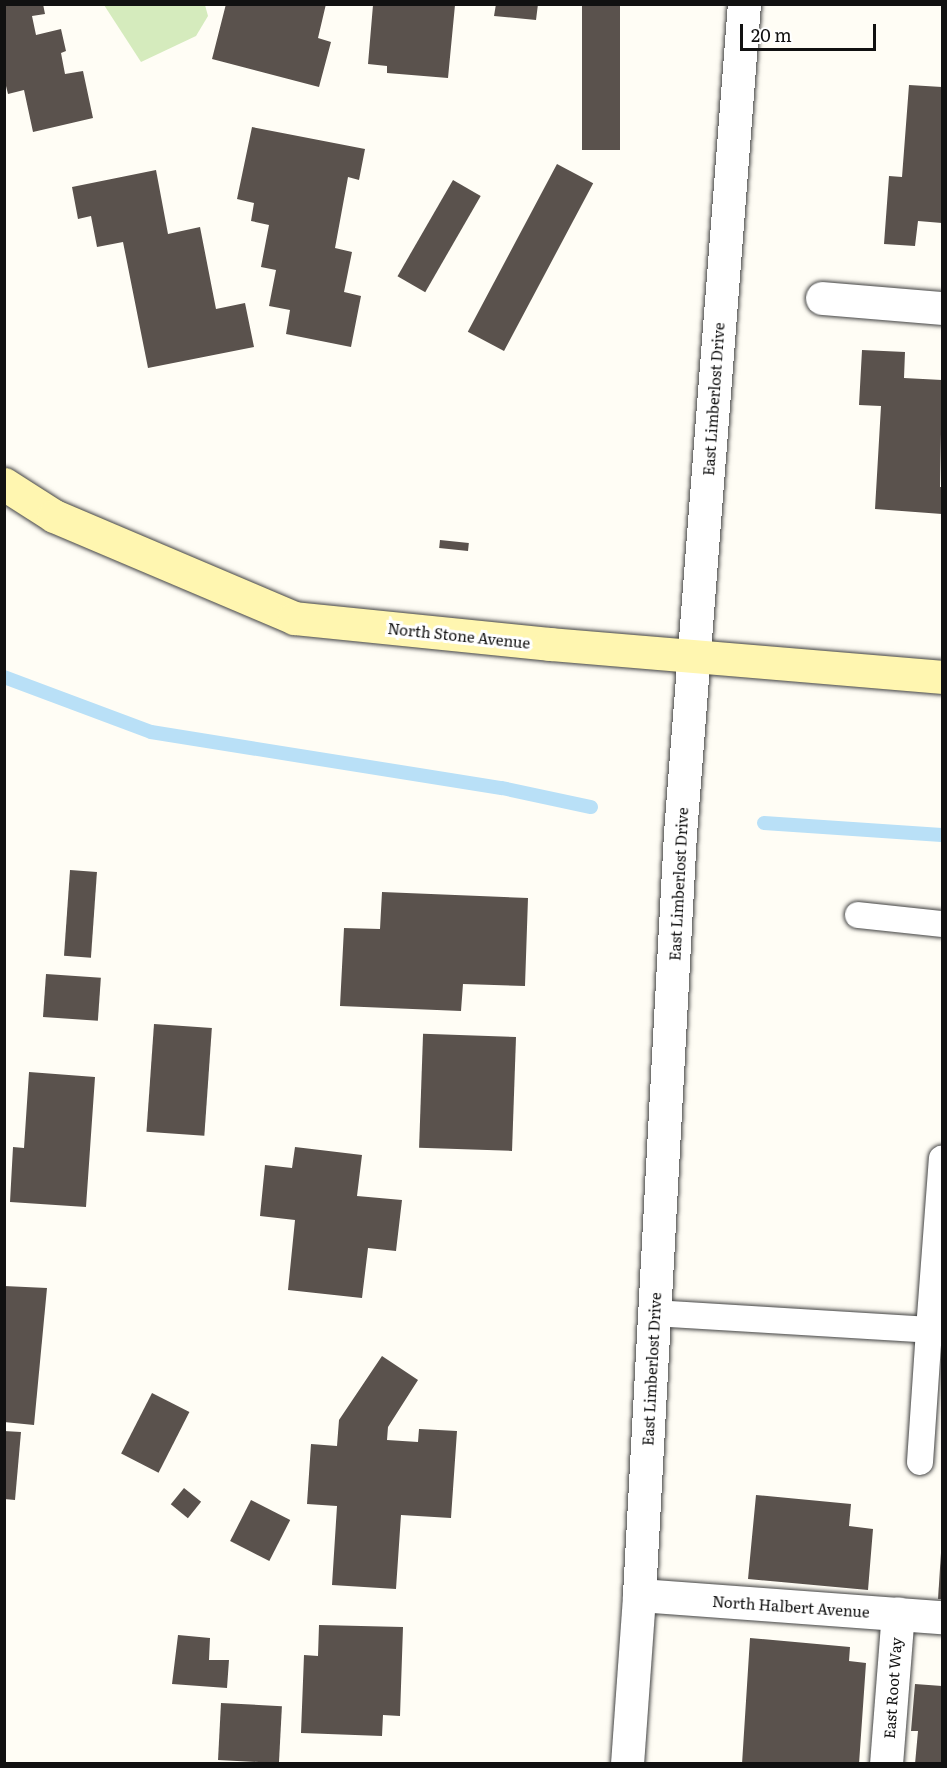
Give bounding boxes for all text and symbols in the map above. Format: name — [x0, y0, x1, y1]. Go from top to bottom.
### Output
scale bar — [743, 12, 880, 50]
text: 20 m — [751, 21, 792, 48]
street label: East Limberlost Drive — [699, 322, 727, 476]
street label: North Stone Avenue — [387, 619, 531, 651]
street label: East Limberlost Drive — [665, 807, 691, 961]
street label: East Limberlost Drive — [638, 1292, 664, 1446]
street label: North Halbert Avenue — [712, 1592, 870, 1620]
street label: East Root Way — [879, 1636, 905, 1740]

